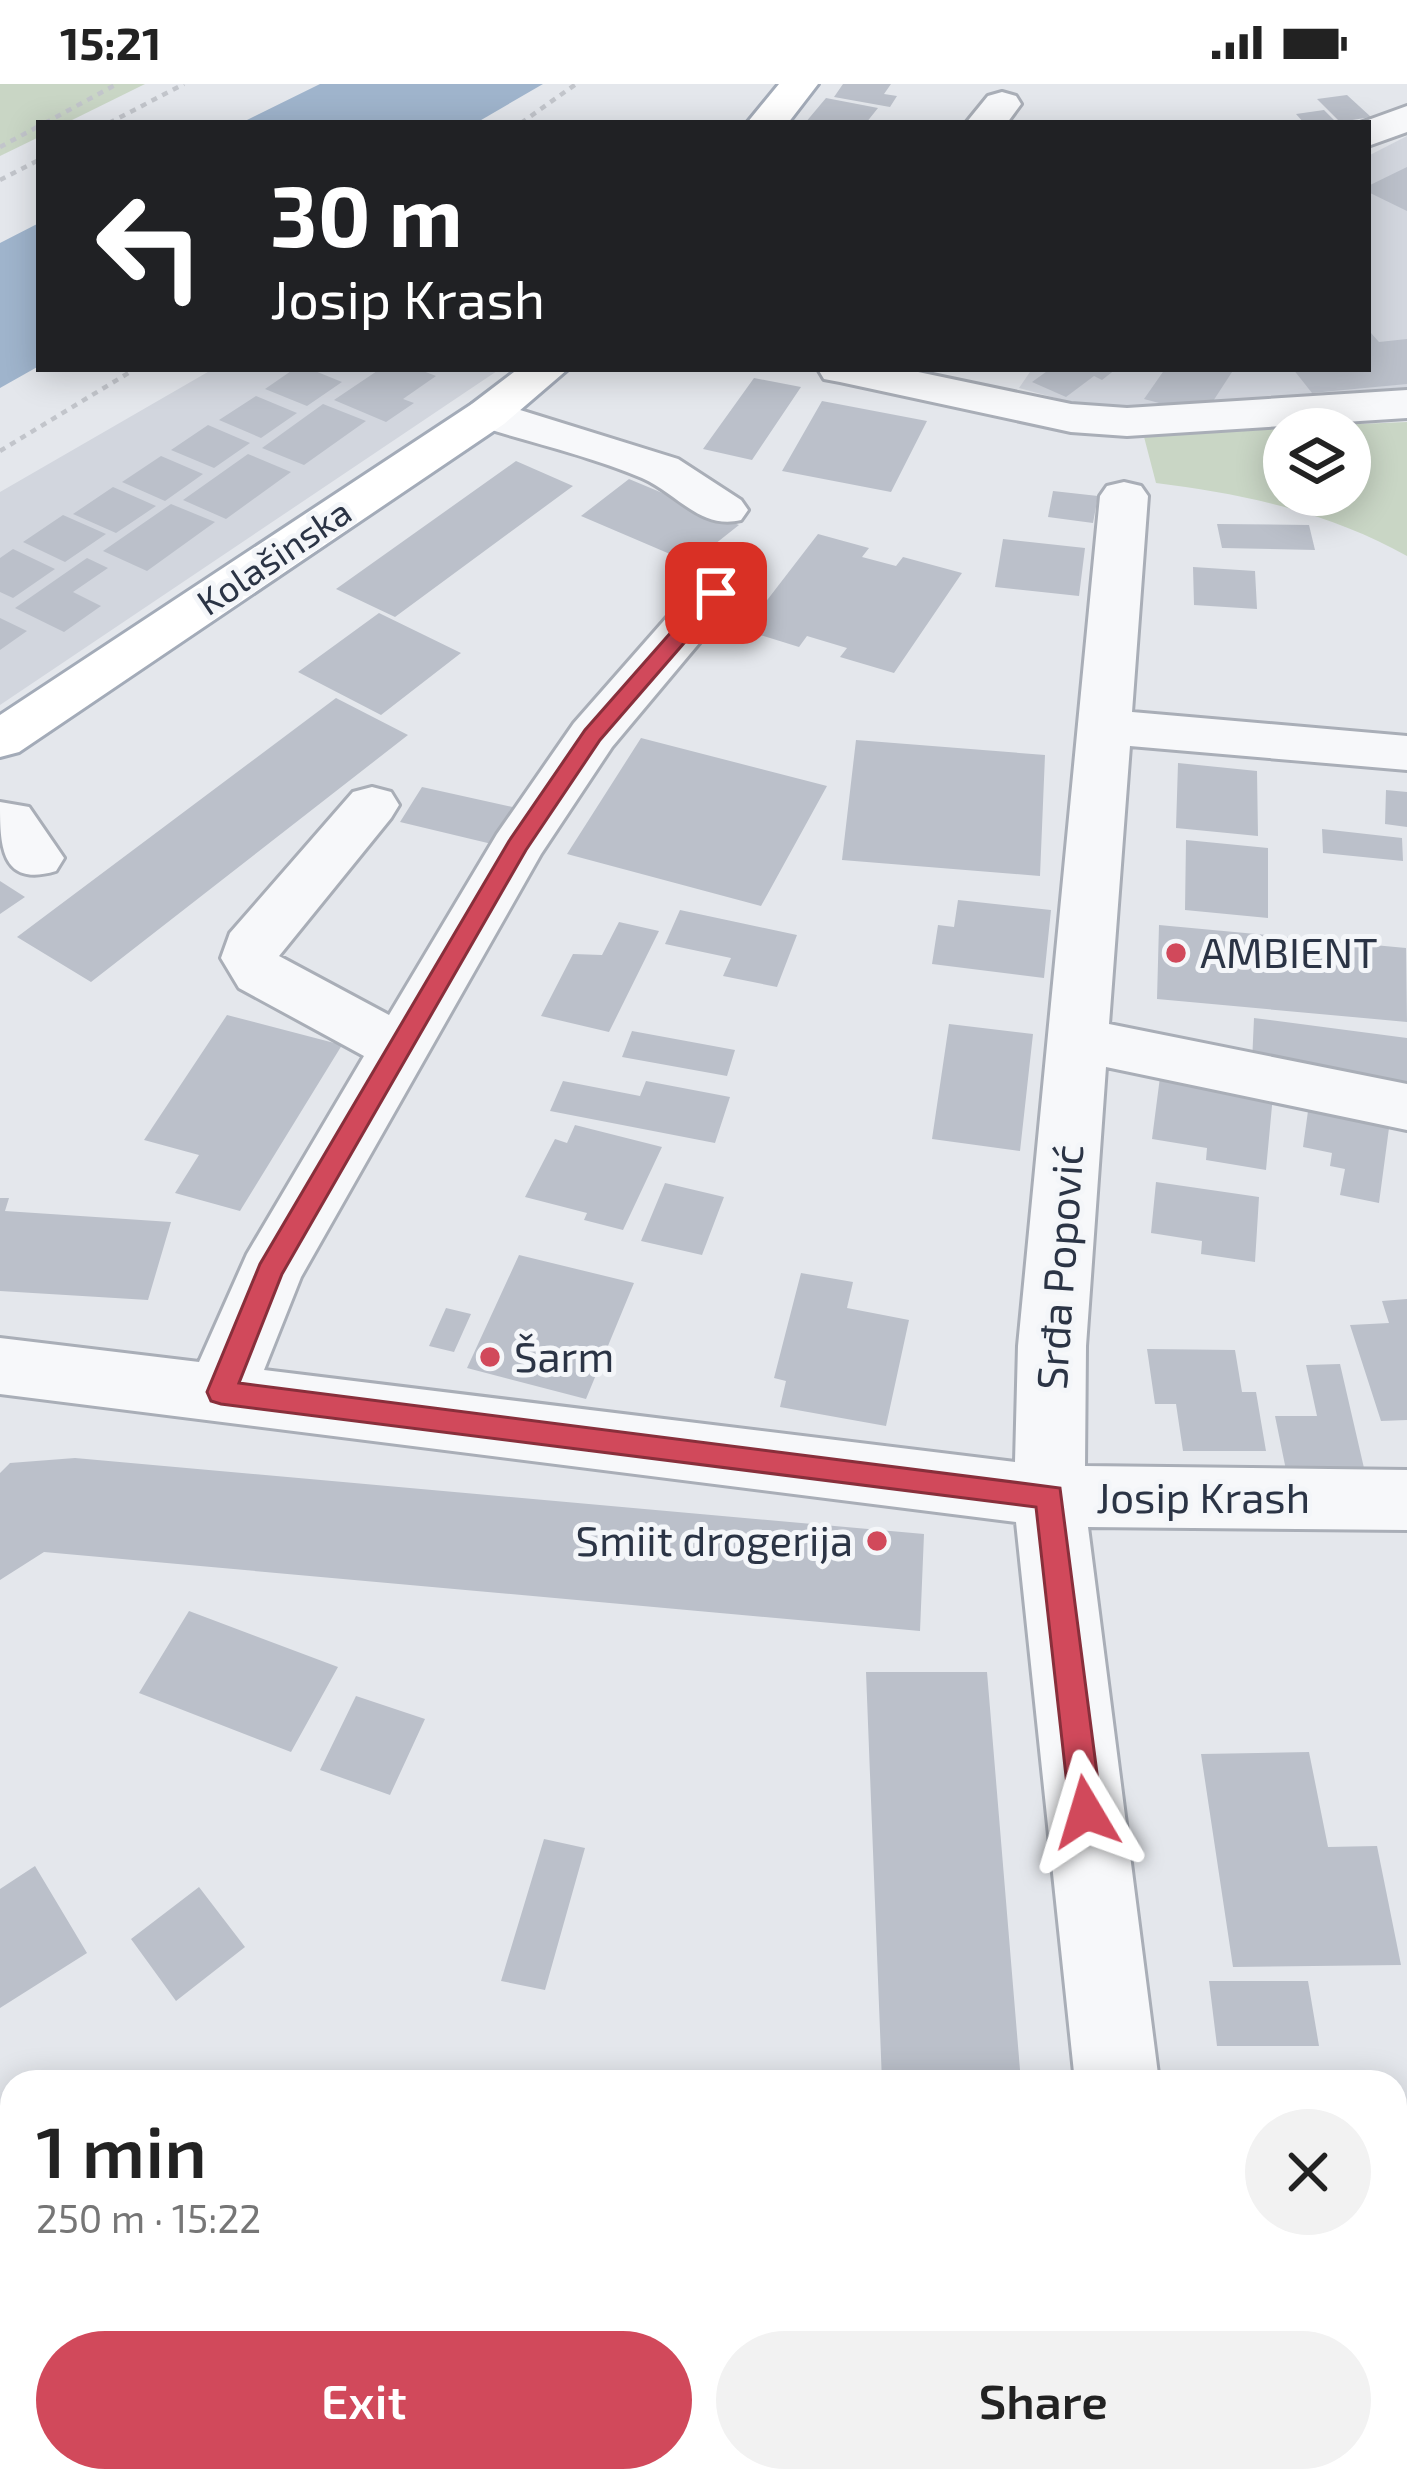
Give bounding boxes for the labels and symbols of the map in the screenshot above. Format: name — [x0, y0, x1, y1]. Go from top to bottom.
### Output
street label: Kolašinska — [188, 489, 358, 623]
pin — [665, 542, 767, 644]
place label: AMBIENT — [1200, 926, 1378, 976]
marker: AMBIENT — [1163, 940, 1189, 966]
street label: Srđa Popović — [1024, 1143, 1092, 1391]
place label: Šarm — [514, 1330, 614, 1380]
marker: Šarm — [477, 1344, 503, 1370]
street label: Josip Krash — [1096, 1471, 1310, 1521]
place label: Smiit drogerija — [576, 1514, 853, 1565]
marker: Smiit drogerija — [864, 1528, 890, 1554]
position arrow — [1023, 1749, 1149, 1875]

